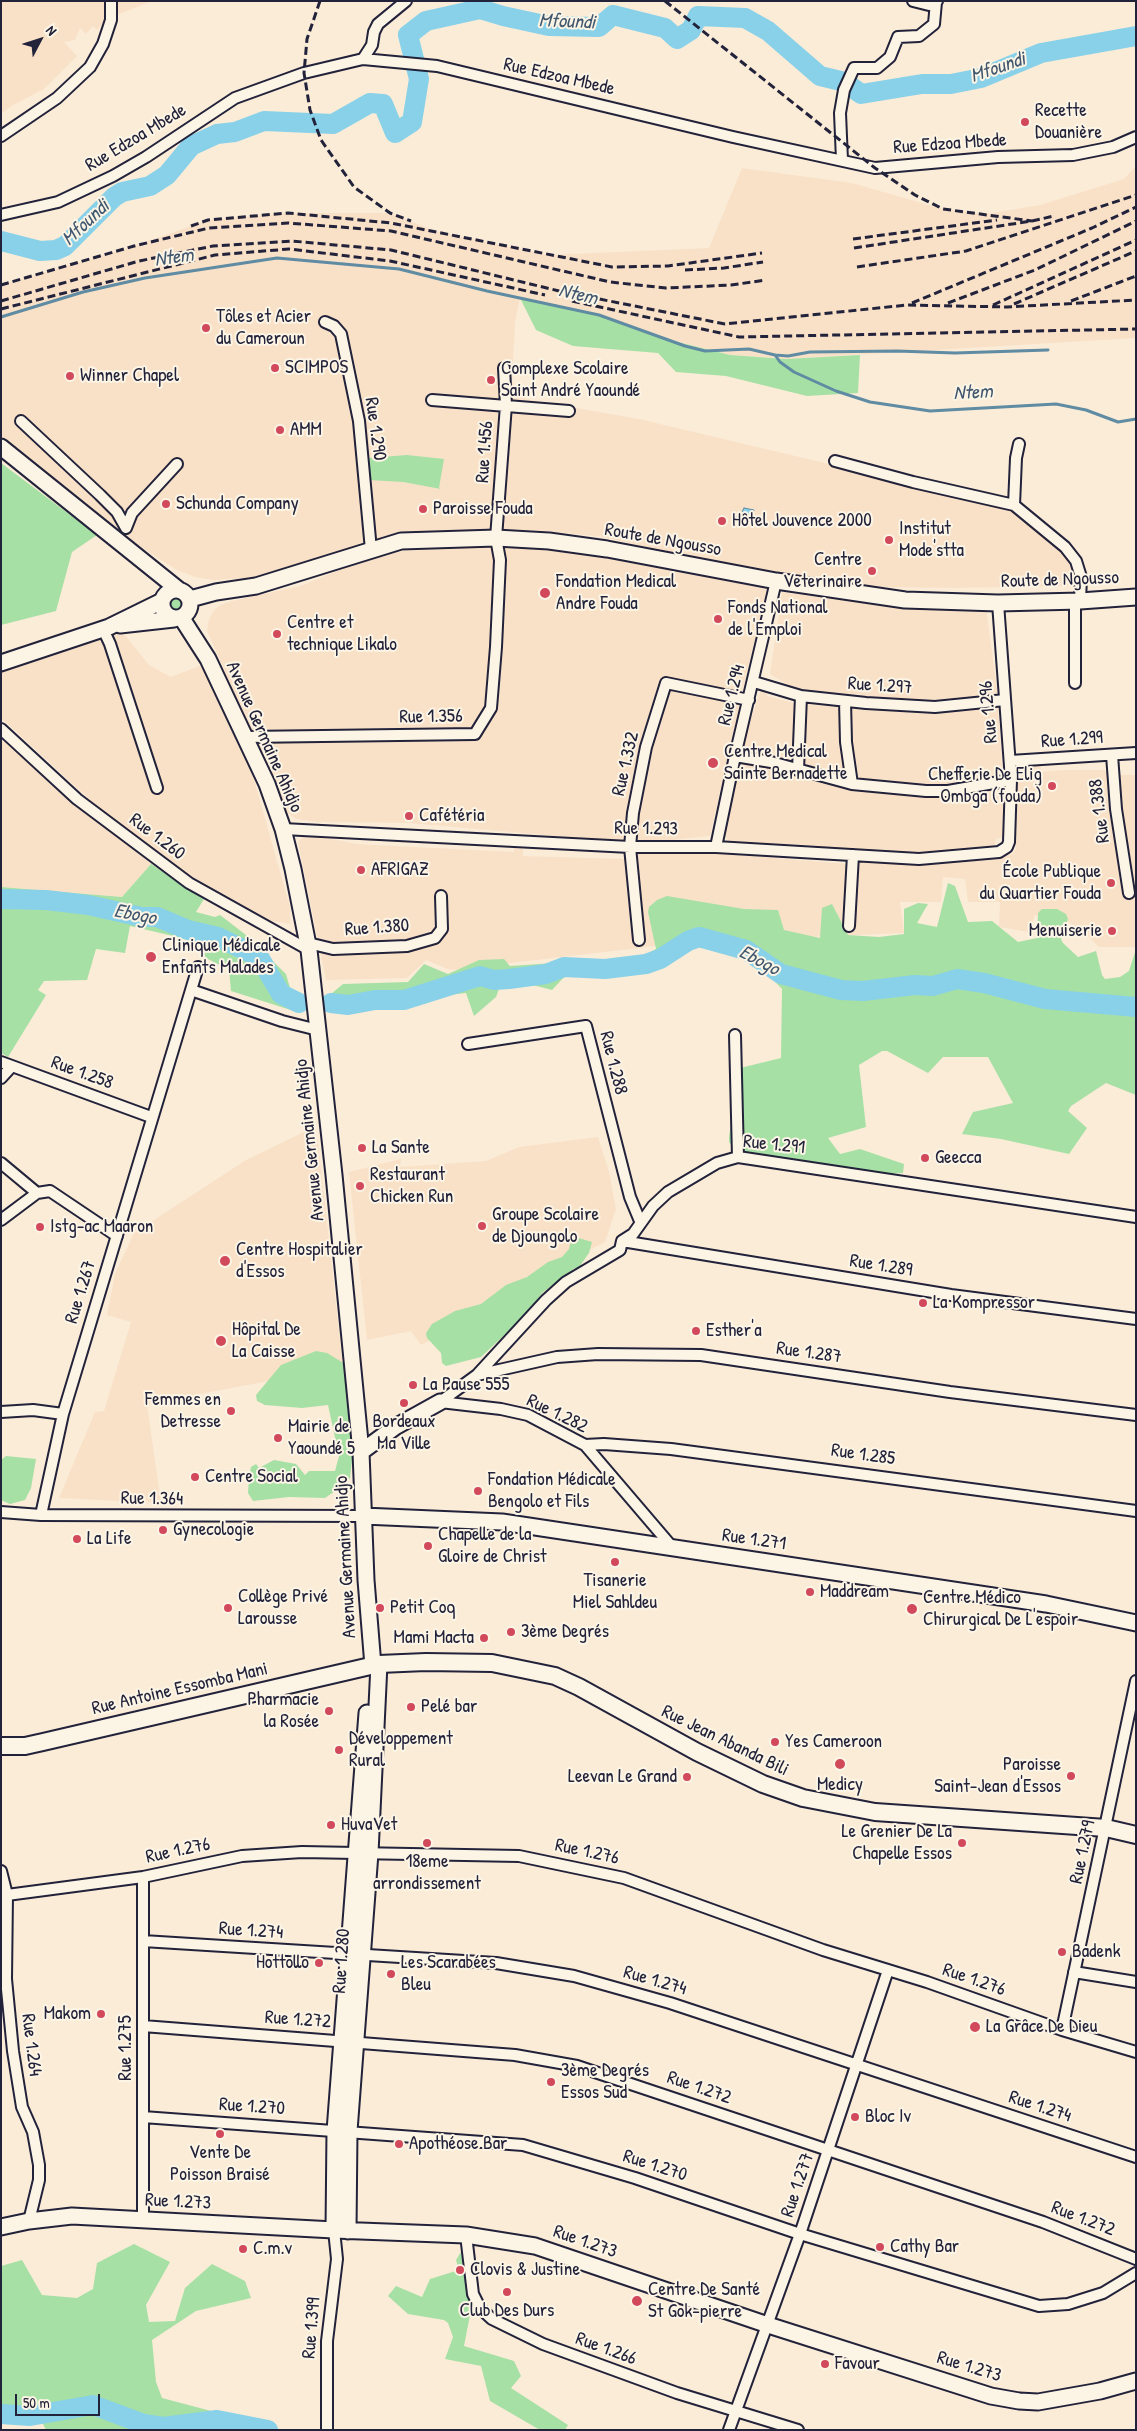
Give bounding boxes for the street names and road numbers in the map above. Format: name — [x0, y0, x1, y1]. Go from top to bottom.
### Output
street label: Rue Edzoa Mbede — [501, 53, 617, 101]
street label: Rue Edzoa Mbede — [82, 99, 190, 177]
street label: Rue Edzoa Mbede — [893, 129, 1007, 159]
street label: Rue 1.290 — [359, 396, 391, 462]
street label: Rue 1.456 — [471, 420, 499, 484]
street label: Route de Ngousso — [603, 519, 723, 561]
street label: Route de Ngousso — [1001, 567, 1119, 593]
street label: Avenue Germaine Ahidjo — [220, 658, 308, 816]
street label: Rue 1.294 — [713, 662, 751, 728]
street label: Rue 1.297 — [847, 672, 913, 700]
street label: Rue 1.296 — [975, 680, 1003, 744]
street label: Rue 1.356 — [399, 705, 463, 729]
street label: Rue 1.299 — [1040, 726, 1104, 754]
street label: Rue 1.332 — [608, 730, 644, 798]
street label: Rue 1.388 — [1085, 778, 1115, 844]
street label: Rue 1.260 — [125, 809, 189, 865]
street label: Rue 1.293 — [614, 817, 678, 841]
street label: Rue 1.380 — [344, 914, 410, 942]
street label: Rue 1.288 — [594, 1029, 632, 1097]
street label: Rue 1.258 — [48, 1051, 116, 1095]
street label: Avenue Germaine Ahidjo — [290, 1058, 330, 1222]
street label: Rue 1.291 — [742, 1130, 806, 1160]
street label: Rue 1.289 — [848, 1250, 914, 1282]
street label: Rue 1.267 — [61, 1258, 101, 1326]
street label: Rue 1.287 — [775, 1337, 843, 1369]
street label: Rue 1.282 — [523, 1389, 591, 1439]
street label: Rue 1.285 — [830, 1439, 896, 1471]
street label: Avenue Germaine Ahidjo — [330, 1475, 362, 1639]
street label: Rue 1.364 — [121, 1487, 183, 1511]
street label: Rue 1.271 — [721, 1524, 787, 1556]
street label: Rue Antoine Essomba Mani — [90, 1658, 270, 1720]
street label: Rue Jean Abanda Bili — [658, 1700, 792, 1782]
street label: Rue 1.279 — [1065, 1818, 1101, 1886]
street label: Rue 1.276 — [144, 1833, 212, 1869]
street label: Rue 1.276 — [553, 1834, 621, 1870]
street label: Rue 1.274 — [218, 1917, 284, 1945]
street label: Rue 1.280 — [328, 1928, 356, 1994]
street label: Rue 1.276 — [940, 1959, 1008, 2001]
street label: Rue 1.274 — [621, 1961, 689, 2001]
street label: Rue 1.272 — [264, 2006, 332, 2034]
street label: Rue 1.264 — [16, 2012, 46, 2078]
street label: Rue 1.275 — [115, 2015, 137, 2081]
street label: Rue 1.272 — [664, 2066, 734, 2110]
street label: Rue 1.274 — [1006, 2086, 1074, 2128]
street label: Rue 1.270 — [218, 2093, 286, 2121]
street label: Rue 1.270 — [620, 2145, 690, 2187]
street label: Rue 1.277 — [776, 2150, 820, 2220]
street label: Rue 1.273 — [144, 2189, 212, 2215]
street label: Rue 1.272 — [1048, 2196, 1118, 2242]
street label: Rue 1.273 — [550, 2220, 620, 2264]
street label: Rue 1.399 — [298, 2296, 326, 2360]
street label: Rue 1.266 — [572, 2327, 640, 2371]
street label: Rue 1.273 — [934, 2346, 1004, 2388]

